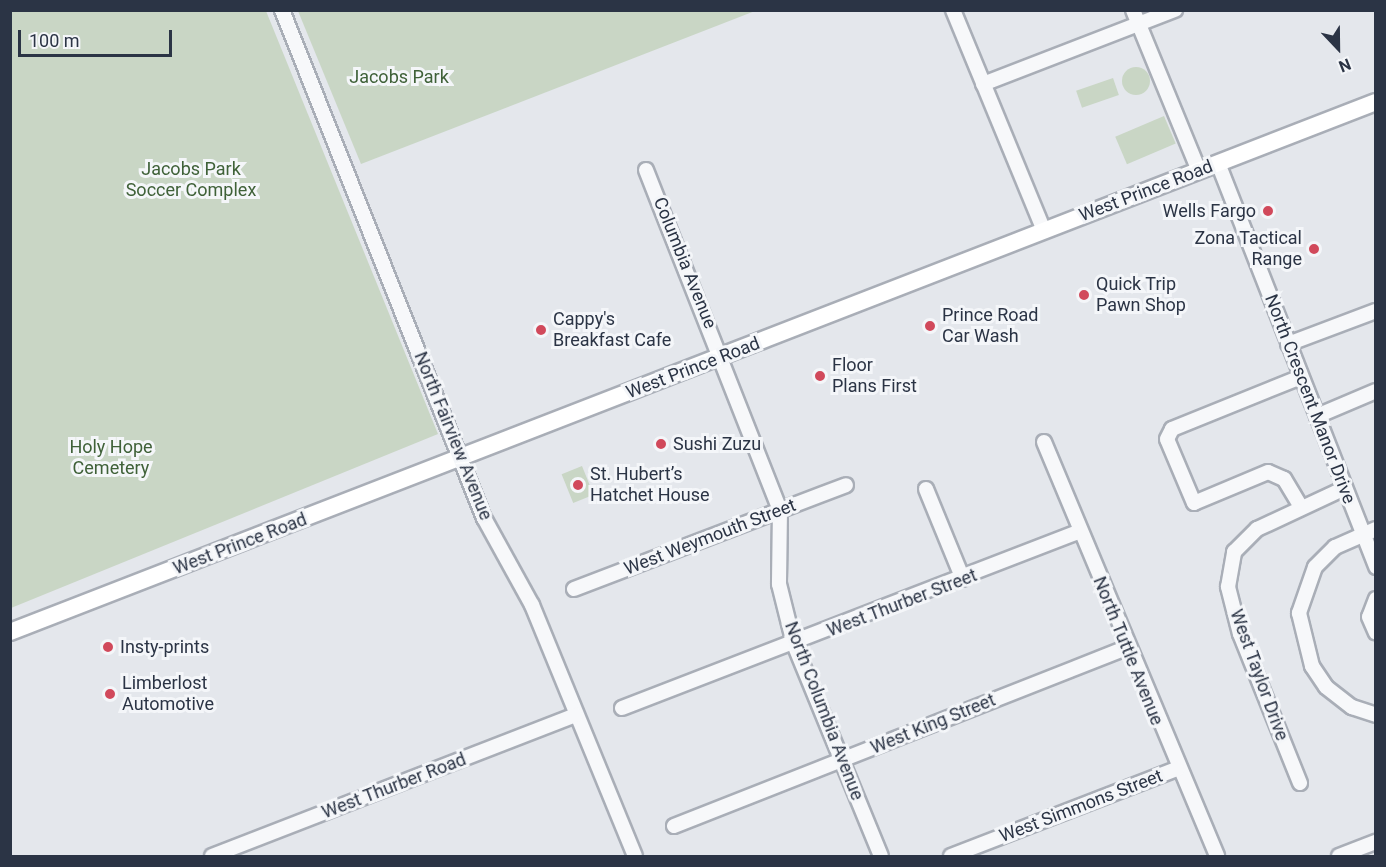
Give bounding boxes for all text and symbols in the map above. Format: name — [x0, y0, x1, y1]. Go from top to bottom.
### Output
scale bar — [21, 18, 176, 56]
north arrow — [1308, 18, 1368, 78]
text: 100 m — [29, 30, 80, 51]
text: N — [1336, 54, 1354, 76]
park label: Jacobs Park — [349, 66, 449, 88]
street label: West Prince Road — [1076, 156, 1216, 226]
park label: Jacobs Park Soccer Complex — [126, 159, 256, 201]
street label: Columbia Avenue — [649, 194, 721, 332]
place label: Wells Fargo — [1163, 200, 1256, 222]
marker: Wells Fargo — [1261, 204, 1275, 218]
place label: Zona Tactical Range — [1194, 228, 1302, 270]
marker: Zona Tactical Range — [1307, 242, 1321, 256]
place label: Quick Trip Pawn Shop — [1096, 274, 1186, 316]
marker: Quick Trip Pawn Shop — [1077, 288, 1091, 302]
street label: North Crescent Manor Drive — [1260, 291, 1360, 507]
place label: Prince Road Car Wash — [942, 305, 1039, 348]
place label: Cappy's Breakfast Cafe — [553, 309, 671, 352]
marker: Prince Road Car Wash — [923, 319, 937, 333]
marker: Cappy's Breakfast Cafe — [534, 323, 548, 337]
street label: West Prince Road — [623, 333, 763, 403]
street label: North Fairview Avenue — [409, 349, 497, 523]
place label: Floor Plans First — [832, 355, 917, 398]
marker: Floor Plans First — [813, 369, 827, 383]
place label: Sushi Zuzu — [673, 433, 761, 455]
park label: Holy Hope Cemetery — [69, 437, 153, 480]
marker: Sushi Zuzu — [654, 437, 668, 451]
place label: St. Hubert’s Hatchet House — [590, 464, 710, 506]
marker: St. Hubert’s Hatchet House — [571, 478, 585, 492]
street label: West Weymouth Street — [621, 494, 799, 580]
street label: West Prince Road — [170, 509, 310, 579]
street label: West Thurber Street — [824, 564, 980, 642]
street label: North Tuttle Avenue — [1088, 573, 1168, 729]
street label: West Taylor Drive — [1225, 606, 1293, 744]
street label: North Columbia Avenue — [780, 619, 868, 803]
place label: Insty-prints — [120, 636, 209, 658]
marker: Insty-prints — [101, 640, 115, 654]
place label: Limberlost Automotive — [122, 673, 214, 716]
marker: Limberlost Automotive — [103, 687, 117, 701]
street label: West King Street — [868, 689, 998, 759]
street label: West Thurber Road — [319, 748, 469, 824]
street label: West Simmons Street — [996, 765, 1166, 847]

